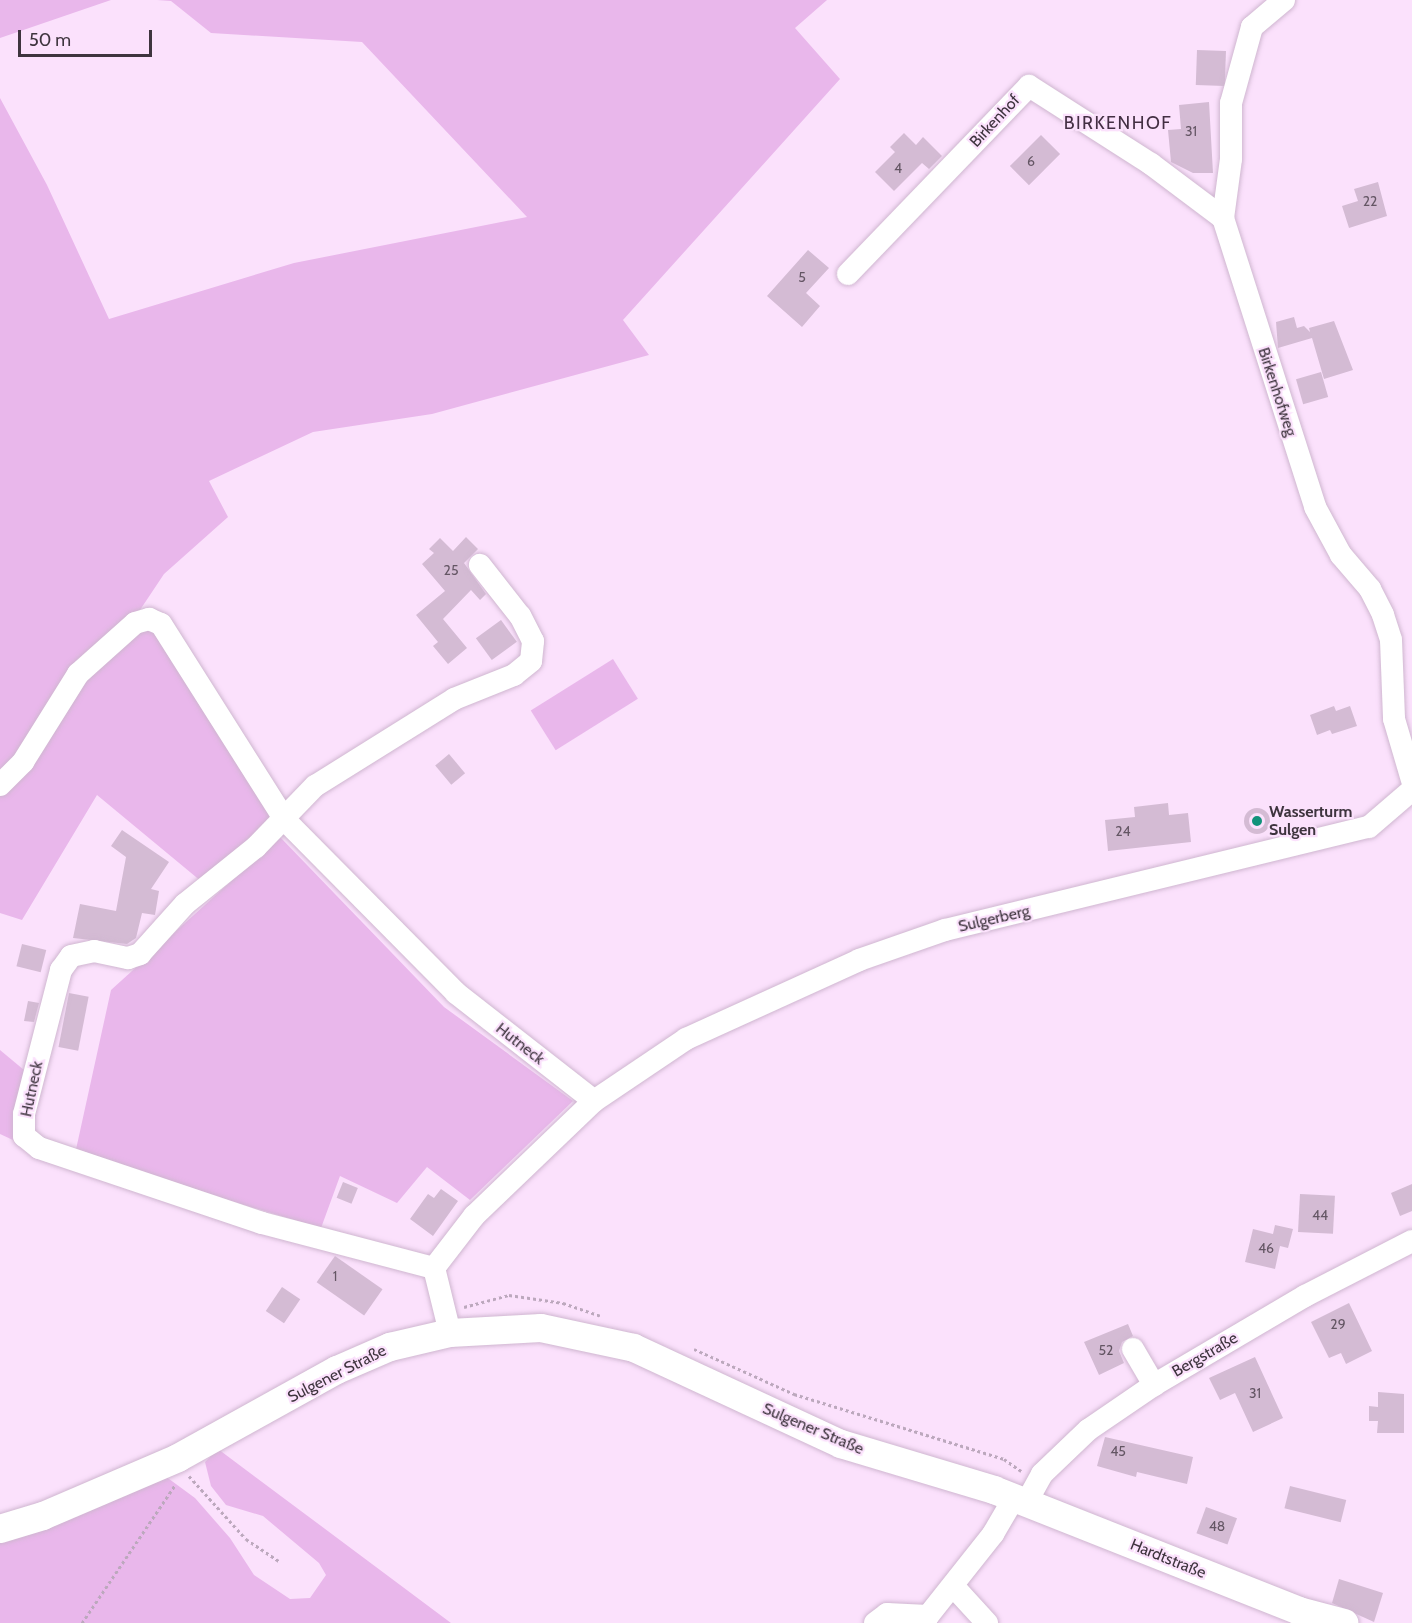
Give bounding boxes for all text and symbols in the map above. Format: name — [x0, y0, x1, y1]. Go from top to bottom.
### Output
scale bar — [21, 18, 154, 56]
text: 50 m — [29, 29, 71, 51]
street label: Birkenhof — [966, 91, 1024, 151]
district label: BIRKENHOF — [1064, 112, 1172, 134]
house number: 31 — [1185, 123, 1197, 139]
house number: 6 — [1027, 153, 1035, 169]
house number: 4 — [894, 160, 902, 176]
house number: 22 — [1363, 193, 1377, 209]
house number: 5 — [798, 269, 806, 285]
street label: Birkenhofweg — [1254, 345, 1300, 439]
house number: 25 — [444, 562, 458, 578]
place label: Wasserturm Sulgen — [1269, 802, 1352, 840]
marker: Wasserturm Sulgen — [1250, 814, 1264, 828]
house number: 24 — [1115, 823, 1131, 839]
street label: Sulgerberg — [956, 901, 1032, 937]
street label: Hutneck — [492, 1019, 548, 1069]
street label: Hutneck — [17, 1059, 47, 1119]
house number: 44 — [1312, 1207, 1328, 1223]
house number: 46 — [1258, 1240, 1274, 1256]
house number: 1 — [333, 1268, 337, 1284]
house number: 29 — [1330, 1316, 1346, 1332]
street label: Bergstraße — [1169, 1329, 1241, 1381]
street label: Sulgener Straße — [285, 1341, 389, 1407]
house number: 52 — [1099, 1342, 1113, 1358]
house number: 31 — [1249, 1385, 1261, 1401]
street label: Sulgener Straße — [760, 1399, 866, 1459]
house number: 45 — [1110, 1443, 1126, 1459]
house number: 48 — [1209, 1518, 1225, 1534]
street label: Hardtstraße — [1127, 1535, 1209, 1583]

